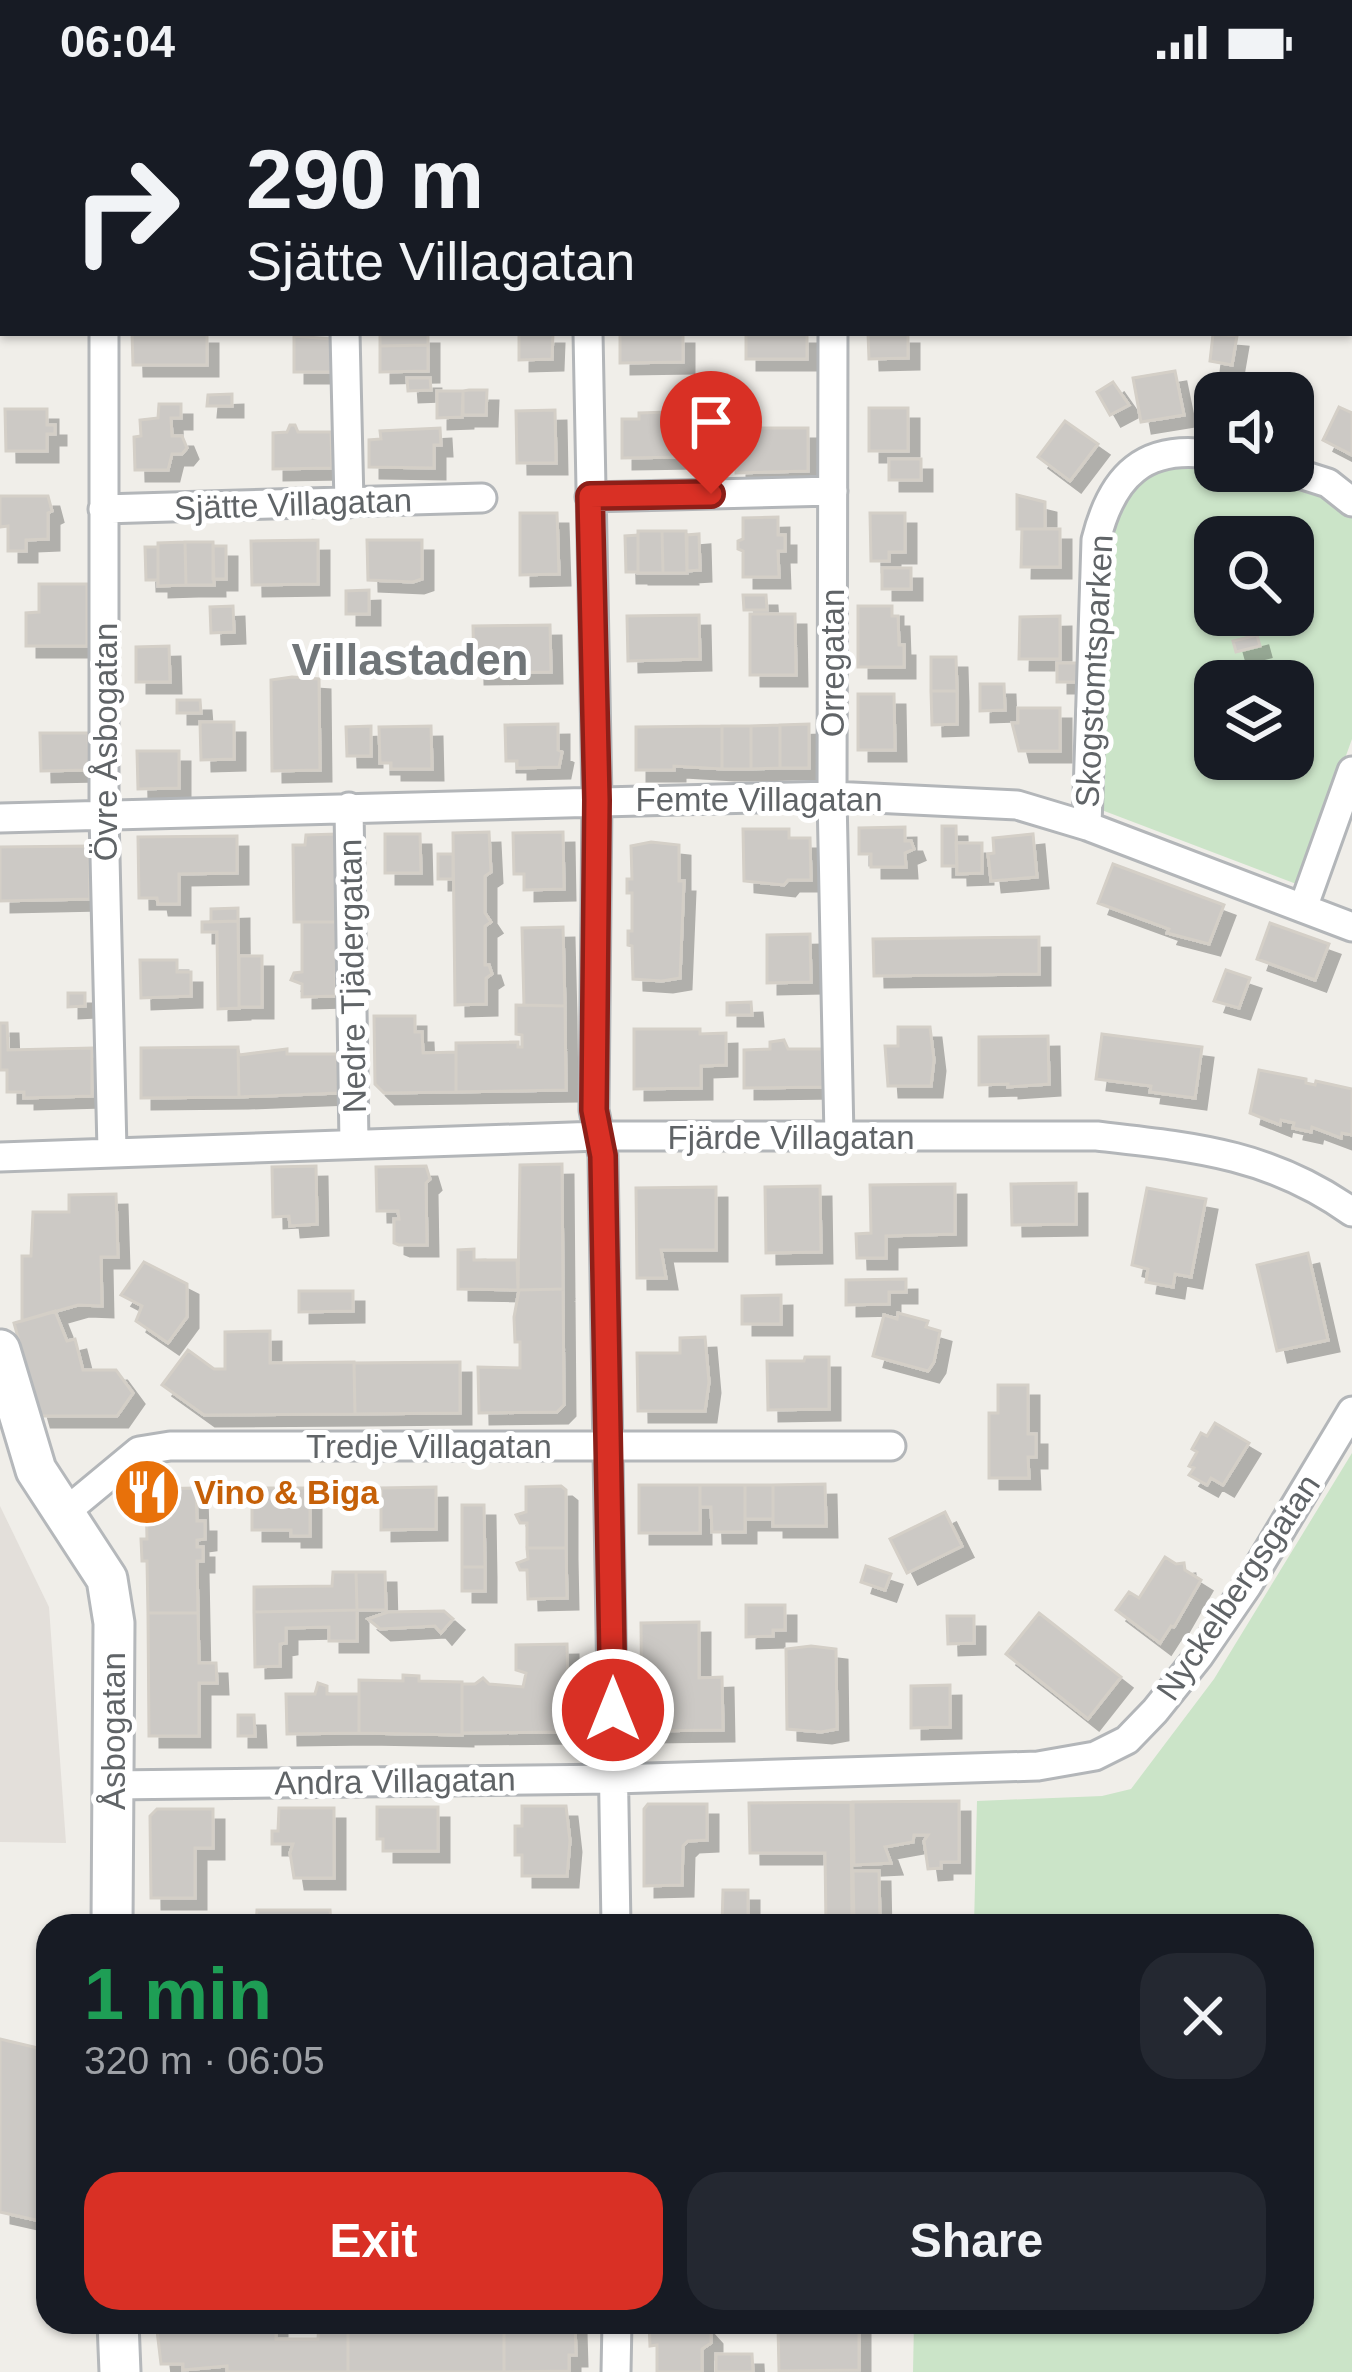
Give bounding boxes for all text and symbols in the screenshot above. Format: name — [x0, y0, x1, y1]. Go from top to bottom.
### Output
text: 06:04 — [60, 16, 175, 67]
icon: right — [48, 132, 204, 288]
text: 290 m — [246, 132, 484, 226]
text: Sjätte Villagatan — [246, 231, 635, 291]
pin — [660, 371, 762, 494]
map controls — [1194, 372, 1314, 780]
button: sound — [1194, 372, 1314, 492]
icon: arrive — [678, 389, 744, 455]
street label: Sjätte Villagatan — [173, 481, 413, 527]
button: search — [1194, 516, 1314, 636]
street label: Skogstomtsparken — [1068, 534, 1120, 808]
street label: Orregatan — [814, 589, 851, 737]
street label: Övre Åsbogatan — [87, 623, 124, 861]
district label: Villastaden — [292, 634, 528, 685]
button: layers — [1194, 660, 1314, 780]
street label: Femte Villagatan — [635, 781, 883, 818]
street label: Nedre Tjädergatan — [331, 838, 373, 1114]
street label: Fjärde Villagatan — [667, 1119, 915, 1156]
street label: Tredje Villagatan — [306, 1428, 552, 1465]
restaurant icon: Vino & Biga — [112, 1457, 182, 1527]
street label: Nyckelbergsgatan — [1149, 1467, 1327, 1707]
place label: Vino & Biga — [194, 1474, 379, 1511]
position arrow — [550, 1647, 676, 1773]
street label: Åsbogatan — [95, 1652, 132, 1810]
street label: Andra Villagatan — [274, 1760, 516, 1802]
button: close — [1140, 1953, 1266, 2079]
text: 1 min — [84, 1954, 272, 2034]
text: 320 m · 06:05 — [84, 2039, 325, 2082]
button: Exit — [84, 2172, 663, 2310]
button: Share — [687, 2172, 1266, 2310]

